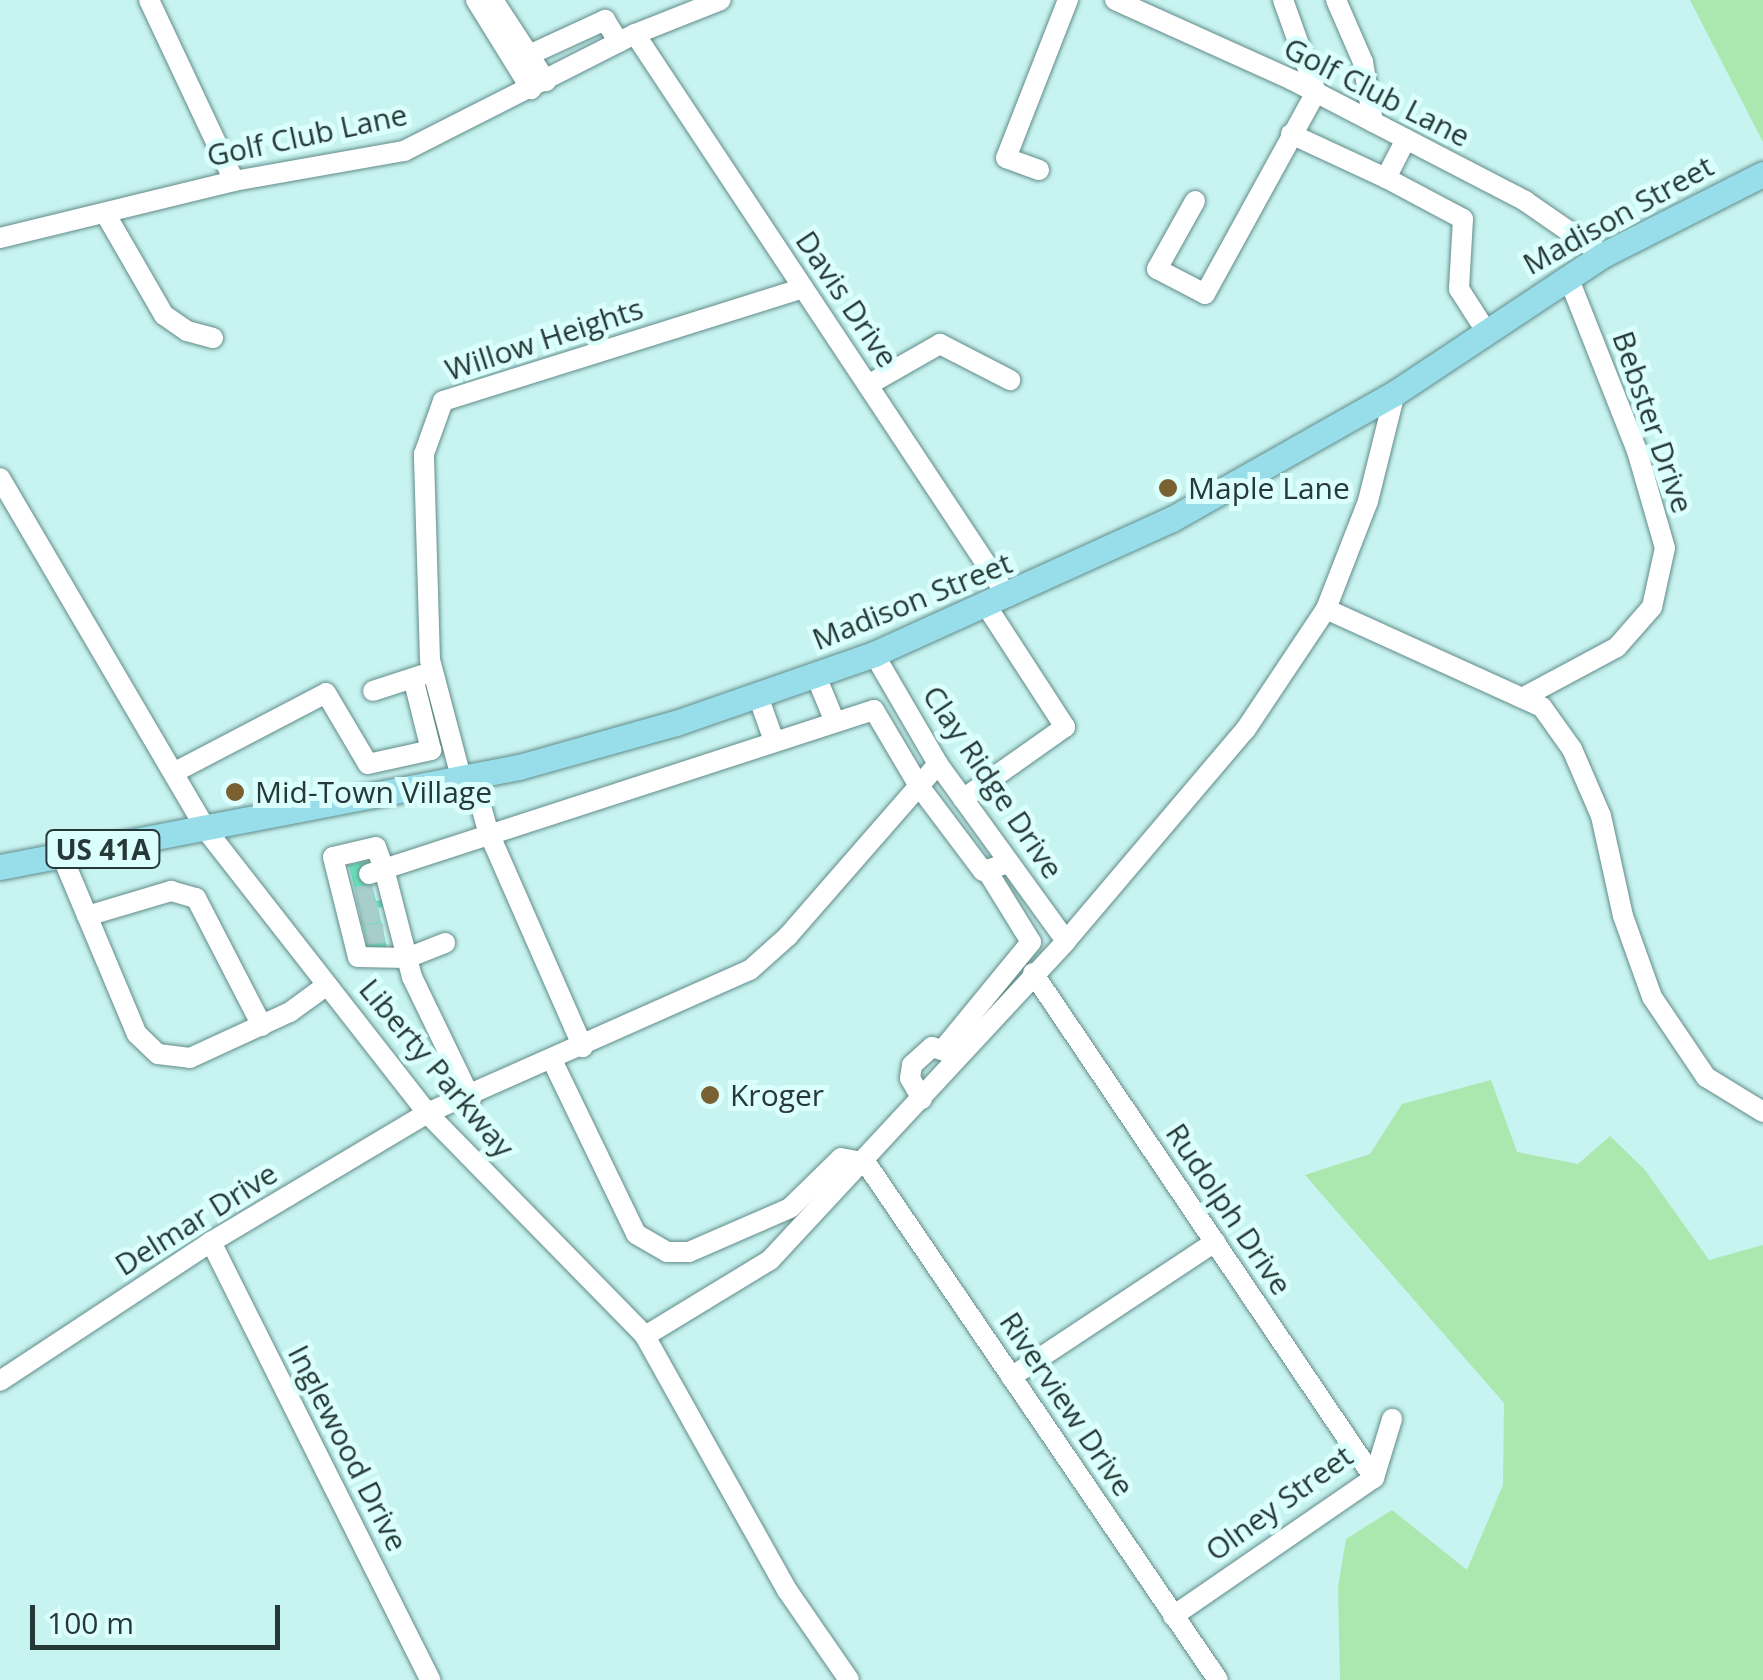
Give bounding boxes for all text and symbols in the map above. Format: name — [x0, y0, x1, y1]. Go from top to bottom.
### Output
street label: Golf Club Lane — [1278, 30, 1476, 154]
street label: Golf Club Lane — [204, 96, 410, 174]
street label: Madison Street — [1517, 148, 1719, 282]
street label: Davis Drive — [788, 224, 906, 374]
street label: Willow Heights — [441, 290, 647, 388]
street label: Bebster Drive — [1605, 326, 1701, 518]
place label: Maple Lane — [1188, 470, 1350, 506]
marker: Maple Lane — [1157, 477, 1179, 499]
street label: Madison Street — [807, 545, 1017, 657]
street label: Clay Ridge Drive — [915, 679, 1071, 885]
place label: Mid-Town Village — [255, 774, 492, 810]
marker: Mid-Town Village — [224, 781, 246, 803]
road number: US 41A — [43, 826, 163, 872]
street label: Liberty Parkway — [352, 971, 522, 1165]
place label: Kroger — [730, 1077, 824, 1113]
marker: Kroger — [699, 1084, 721, 1106]
street label: Rudolph Drive — [1158, 1117, 1300, 1301]
street label: Delmar Drive — [108, 1155, 284, 1283]
street label: Riverview Drive — [992, 1305, 1142, 1503]
street label: Inglewood Drive — [281, 1339, 415, 1557]
street label: Olney Street — [1199, 1438, 1359, 1568]
scale bar — [35, 1585, 285, 1647]
text: 100 m — [47, 1602, 134, 1643]

